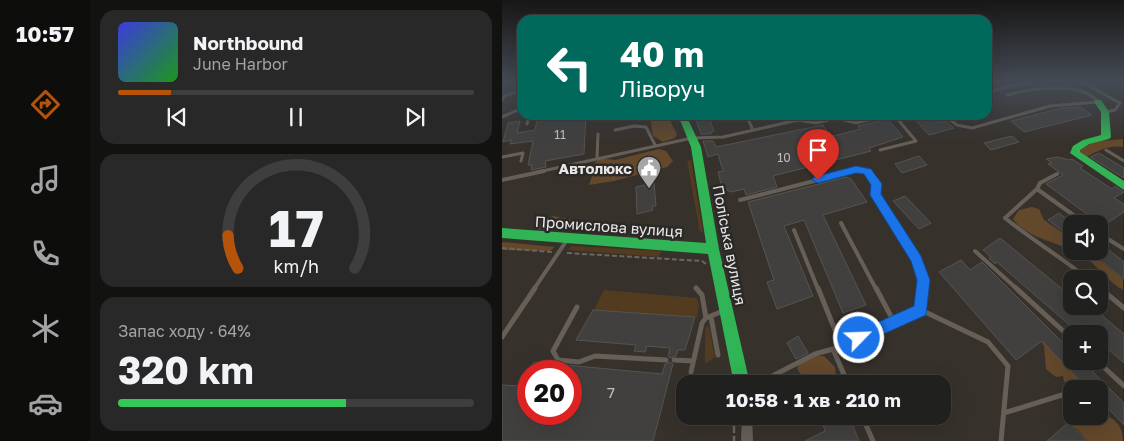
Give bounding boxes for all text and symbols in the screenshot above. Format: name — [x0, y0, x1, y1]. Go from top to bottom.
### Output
text: 10:57 — [16, 20, 74, 47]
text: Northbound — [193, 31, 303, 54]
text: 40 m — [620, 33, 704, 75]
icon: left — [537, 35, 602, 100]
text: June Harbor — [193, 54, 288, 74]
text: Ліворуч — [620, 75, 705, 102]
icon: directions — [28, 87, 63, 122]
icon: previous — [163, 103, 191, 131]
icon: pause — [282, 103, 310, 131]
icon: next — [401, 103, 429, 131]
house number: 11 — [554, 127, 566, 142]
pin — [797, 129, 839, 180]
icon: arrive — [804, 136, 832, 164]
house number: 10 — [777, 150, 791, 165]
public building icon: Автолюкс — [636, 155, 662, 189]
place label: Автолюкс — [559, 159, 632, 177]
icon: music — [28, 162, 63, 197]
street label: Поліська вулиця — [710, 183, 750, 307]
text: 17 — [268, 196, 324, 258]
street label: Промислова вулиця — [534, 212, 684, 240]
map controls — [1063, 215, 1108, 425]
button: sound — [1063, 215, 1108, 260]
icon: phone — [28, 236, 63, 271]
text: km/h — [273, 255, 319, 277]
button: search — [1063, 270, 1108, 315]
icon: climate — [28, 311, 63, 346]
position arrow — [832, 311, 884, 363]
text: Запас ходу · 64% — [118, 321, 251, 341]
button: + — [1063, 325, 1108, 370]
text: 320 km — [118, 347, 254, 392]
speed limit sign: 20 — [517, 360, 582, 425]
button: − — [1063, 380, 1108, 425]
house number: 7 — [607, 383, 615, 401]
icon: car — [28, 386, 63, 421]
text: 10:58 · 1 хв · 210 m — [726, 388, 901, 411]

